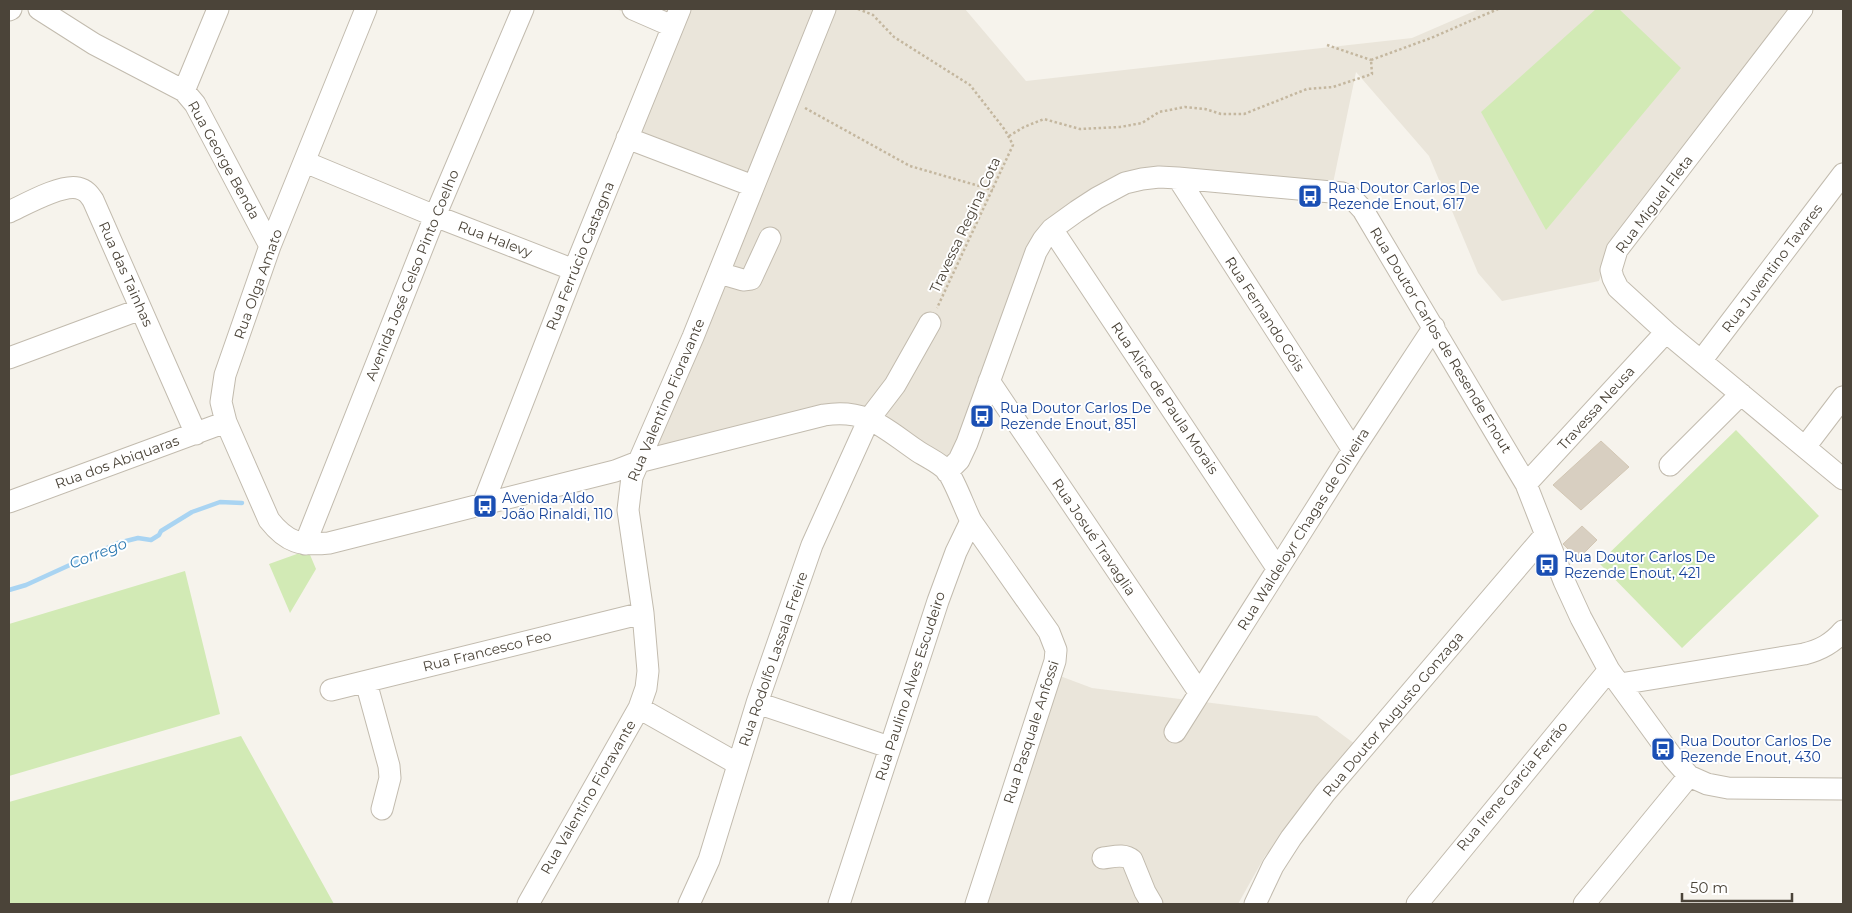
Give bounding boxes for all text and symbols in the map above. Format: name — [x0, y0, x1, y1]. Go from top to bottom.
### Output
street label: Rua George Benda — [184, 98, 264, 222]
street label: Rua Miguel Fleta — [1611, 151, 1697, 257]
street label: Travessa Regina Cota — [926, 154, 1004, 296]
street label: Avenida José Celso Pinto Coelho — [361, 167, 463, 383]
street label: Rua Ferrúcio Castagna — [542, 179, 618, 333]
place label: Rua Doutor Carlos De Rezende Enout, 617 — [1328, 179, 1479, 213]
bus stop icon: Rua Doutor Carlos De Rezende Enout, 617 — [1297, 183, 1323, 209]
street label: Rua Juventino Tavares — [1718, 200, 1826, 336]
street label: Rua Halevy — [455, 217, 535, 262]
street label: Rua das Tainhas — [95, 219, 157, 330]
street label: Rua Doutor Carlos de Resende Enout — [1366, 224, 1516, 457]
street label: Rua Olga Amato — [230, 226, 286, 342]
street label: Rua Fernando Góis — [1221, 253, 1309, 375]
street label: Rua Valentino Fioravante — [623, 316, 709, 484]
street label: Rua Alice de Paula Morais — [1107, 318, 1223, 478]
street label: Travessa Neusa — [1554, 362, 1638, 454]
place label: Rua Doutor Carlos De Rezende Enout, 851 — [1000, 399, 1151, 433]
bus stop icon: Rua Doutor Carlos De Rezende Enout, 851 — [969, 403, 995, 429]
street label: Rua Waldeloyr Chagas de Oliveira — [1233, 424, 1373, 634]
street label: Rua dos Abiquaras — [52, 431, 182, 493]
street label: Rua Josué Travaglia — [1048, 475, 1140, 599]
place label: Avenida Aldo João Rinaldi, 110 — [501, 489, 613, 523]
bus stop icon: Avenida Aldo João Rinaldi, 110 — [472, 493, 498, 519]
water label: Corrego — [66, 533, 130, 573]
place label: Rua Doutor Carlos De Rezende Enout, 421 — [1564, 548, 1715, 582]
bus stop icon: Rua Doutor Carlos De Rezende Enout, 421 — [1534, 552, 1560, 578]
street label: Rua Rodolfo Lassala Freire — [735, 569, 811, 749]
street label: Rua Paulino Alves Escudeiro — [871, 589, 949, 783]
street label: Rua Francesco Feo — [421, 626, 553, 676]
street label: Rua Doutor Augusto Gonzaga — [1319, 628, 1467, 800]
street label: Rua Pasquale Anfossi — [999, 658, 1063, 806]
street label: Rua Valentino Fioravante — [536, 717, 640, 877]
street label: Rua Irene Garcia Ferrão — [1452, 717, 1572, 855]
place label: Rua Doutor Carlos De Rezende Enout, 430 — [1680, 732, 1831, 766]
bus stop icon: Rua Doutor Carlos De Rezende Enout, 430 — [1650, 736, 1676, 762]
scale bar — [1682, 870, 1792, 902]
text: 50 m — [1690, 878, 1728, 897]

